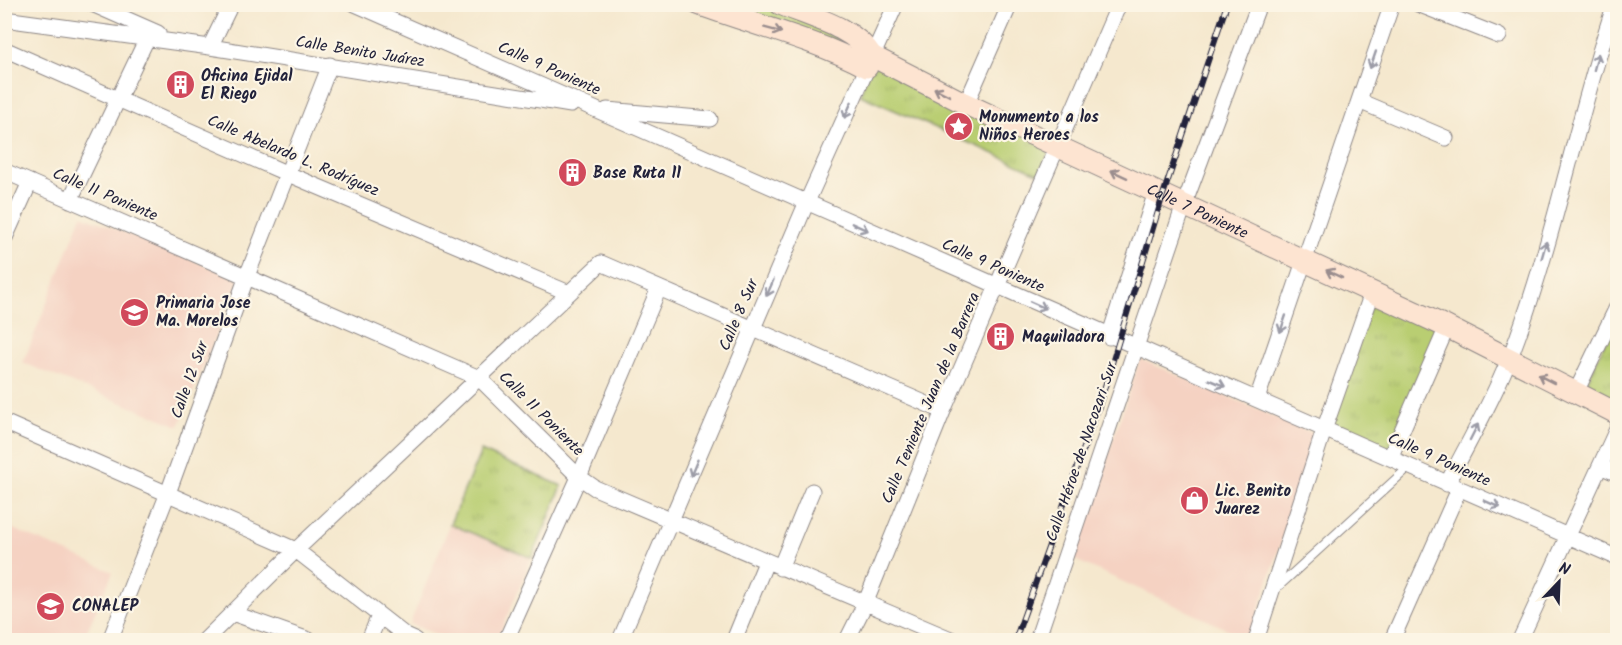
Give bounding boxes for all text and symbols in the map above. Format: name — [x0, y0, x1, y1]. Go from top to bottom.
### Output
one-way arrow — [763, 25, 782, 36]
street label: Calle Benito Juárez — [294, 29, 426, 75]
street label: Calle 9 Poniente — [494, 35, 604, 103]
one-way arrow — [1367, 50, 1378, 69]
one-way arrow — [1591, 53, 1602, 72]
place label: Oficina Ejidal El Riego — [201, 64, 293, 107]
building icon: Oficina Ejidal El Riego — [164, 69, 196, 101]
one-way arrow — [934, 86, 952, 97]
one-way arrow — [842, 100, 853, 118]
place label: Monumento a los Niños Heroes — [979, 105, 1099, 148]
street label: Calle Abelardo L. Rodríguez — [203, 108, 383, 204]
place icon: Monumento a los Niños Heroes — [942, 110, 974, 142]
building icon: Base Ruta 11 — [556, 157, 588, 189]
place label: Base Ruta 11 — [593, 161, 681, 186]
street label: Calle 11 Poniente — [48, 162, 162, 228]
one-way arrow — [1110, 168, 1128, 180]
street label: Calle 7 Poniente — [1142, 177, 1252, 246]
one-way arrow — [850, 222, 868, 233]
street label: Calle 9 Poniente — [938, 232, 1048, 300]
one-way arrow — [1539, 241, 1550, 260]
one-way arrow — [1325, 268, 1343, 280]
street label: Calle 8 Sur — [713, 274, 766, 355]
one-way arrow — [764, 279, 775, 297]
street label: Calle Teniente Juan de la Barrera — [875, 288, 987, 508]
place label: Primaria Jose Ma. Morelos — [156, 291, 251, 334]
school or university icon: Primaria Jose Ma. Morelos — [119, 296, 151, 328]
one-way arrow — [1029, 300, 1047, 312]
one-way arrow — [1276, 314, 1287, 333]
building icon: Maquiladora — [985, 321, 1017, 353]
place label: Maquiladora — [1022, 325, 1105, 350]
street label: Calle 12 Sur — [164, 336, 216, 422]
street label: Calle Héroe de Nacozari Sur — [1040, 357, 1125, 545]
street label: Calle 11 Poniente — [492, 365, 590, 463]
one-way arrow — [1538, 373, 1556, 384]
one-way arrow — [1208, 377, 1226, 389]
one-way arrow — [1469, 423, 1481, 441]
street label: Calle 9 Poniente — [1384, 426, 1494, 494]
one-way arrow — [688, 458, 699, 476]
place label: Lic. Benito Juarez — [1215, 479, 1291, 522]
shop icon: Lic. Benito Juarez — [1178, 484, 1210, 516]
one-way arrow — [1482, 499, 1500, 510]
north arrow — [1529, 552, 1589, 612]
text: N — [1555, 556, 1574, 583]
school or university icon: CONALEP — [35, 590, 67, 622]
place label: CONALEP — [72, 594, 140, 619]

